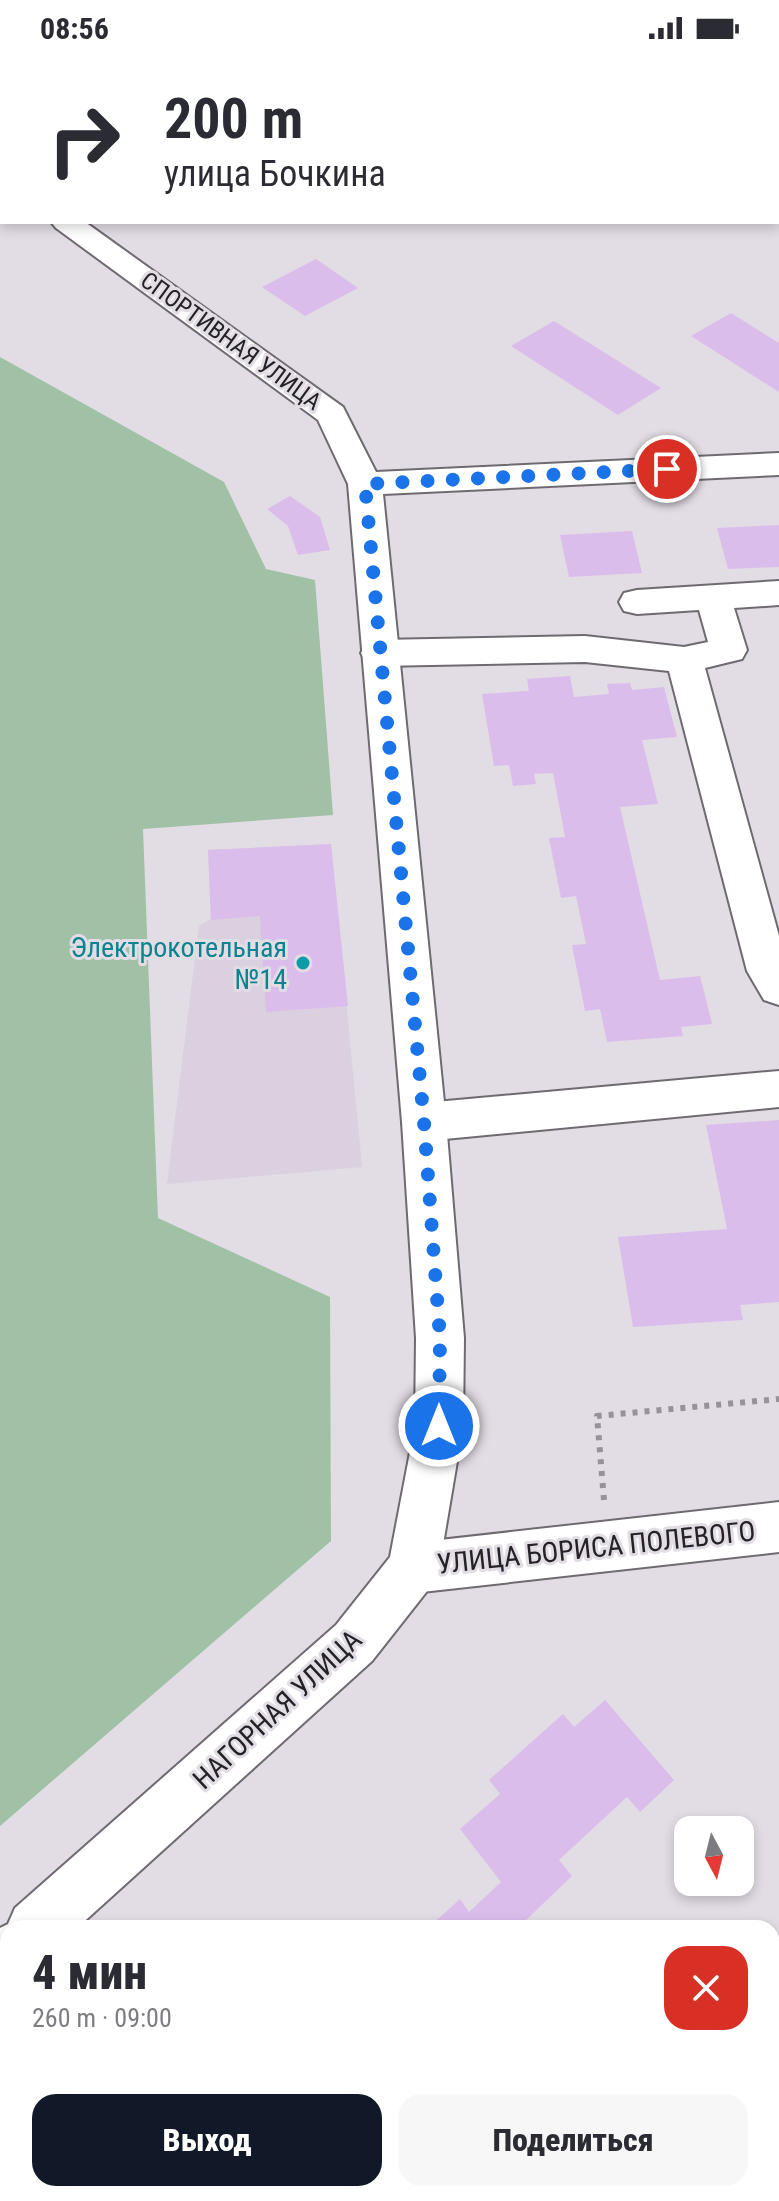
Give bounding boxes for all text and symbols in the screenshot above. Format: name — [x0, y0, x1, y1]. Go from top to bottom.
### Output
text: 08:56 — [40, 11, 109, 46]
text: 200 m — [164, 86, 303, 152]
icon: right — [32, 88, 136, 192]
text: улица Бочкина — [164, 153, 386, 195]
street label: СПОРТИВНАЯ УЛИЦА — [135, 266, 327, 416]
pin — [633, 435, 701, 503]
icon: arrive — [645, 447, 689, 491]
place label: Электрокотельная №14 — [70, 931, 287, 996]
marker: Электрокотельная №14 — [294, 954, 312, 972]
position arrow — [397, 1384, 481, 1468]
street label: УЛИЦА БОРИСА ПОЛЕВОГО — [435, 1514, 757, 1581]
street label: НАГОРНАЯ УЛИЦА — [186, 1623, 368, 1796]
north arrow — [674, 1816, 754, 1896]
map controls — [674, 1816, 754, 1896]
text: 4 мин — [32, 1944, 147, 2001]
button: close — [664, 1946, 748, 2030]
text: 260 m · 09:00 — [32, 2003, 172, 2033]
button: Выход — [32, 2094, 382, 2186]
button: Поделиться — [398, 2094, 748, 2186]

